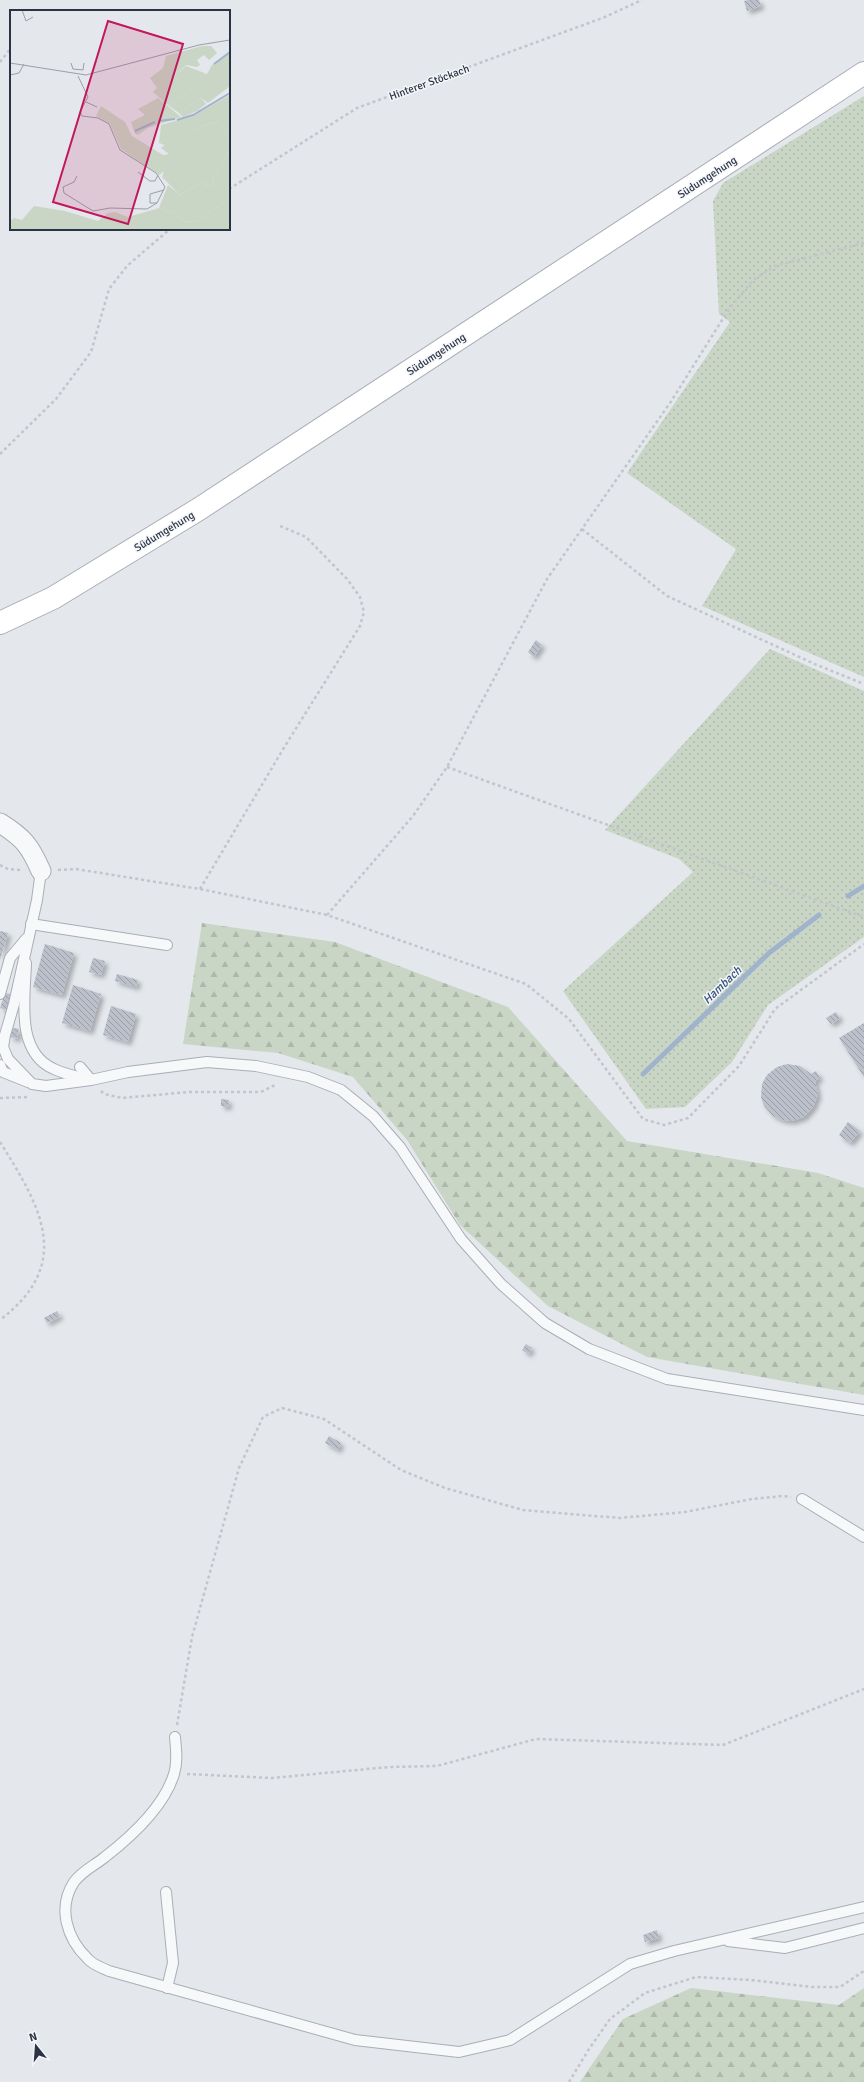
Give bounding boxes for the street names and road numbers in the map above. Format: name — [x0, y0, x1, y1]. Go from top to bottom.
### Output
street label: Hinterer Stöckach — [387, 62, 471, 103]
street label: Südumgehung — [675, 153, 739, 201]
street label: Südumgehung — [404, 330, 468, 378]
street label: Südumgehung — [132, 508, 197, 554]

